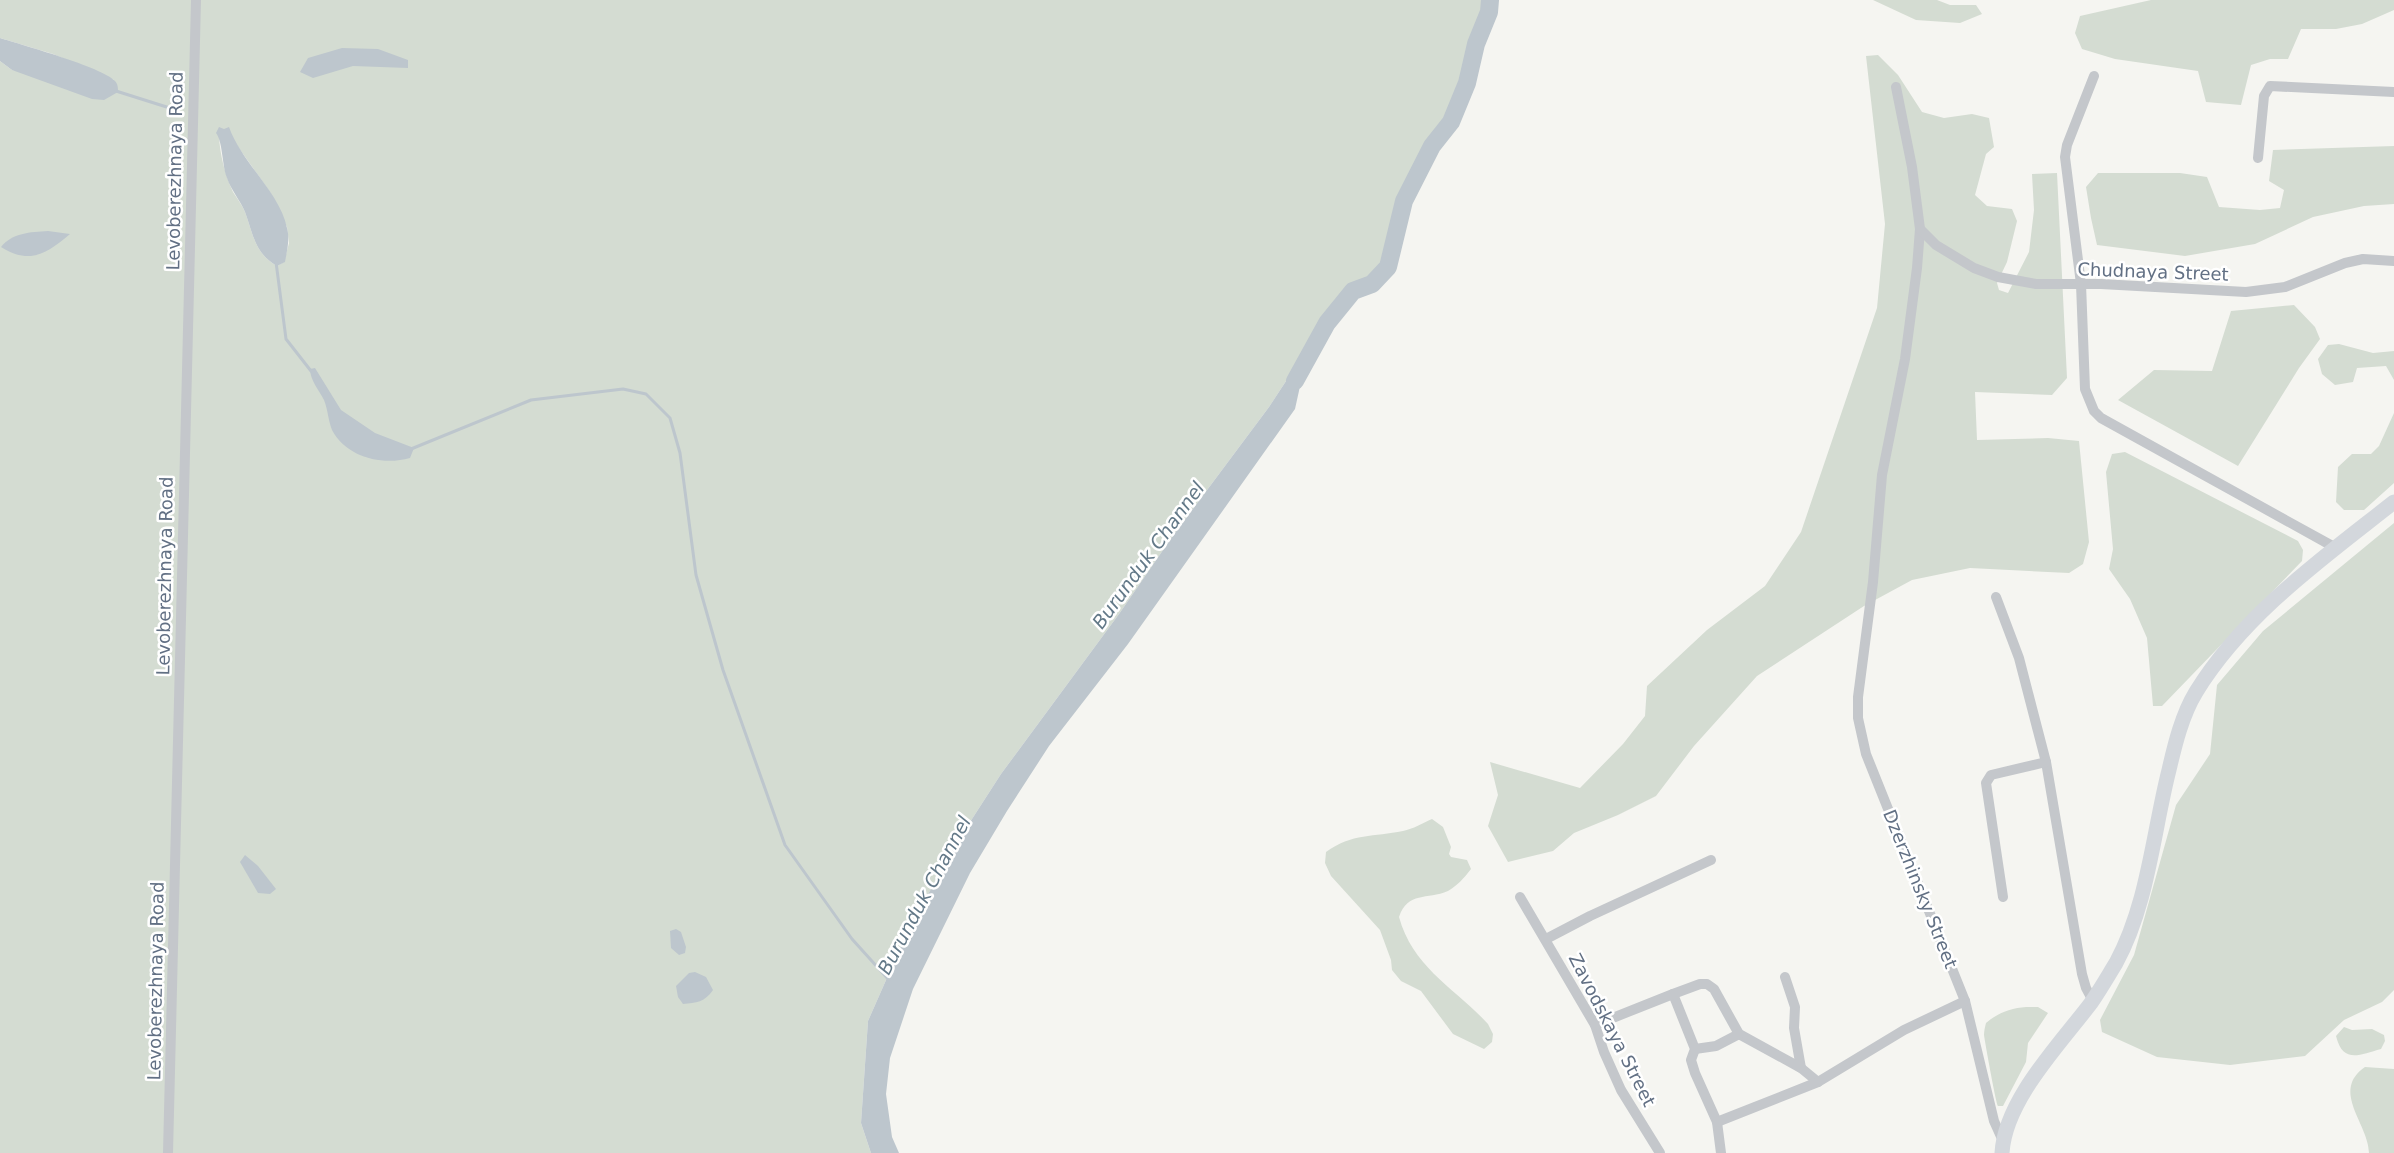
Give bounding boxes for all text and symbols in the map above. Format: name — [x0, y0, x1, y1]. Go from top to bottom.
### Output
street label: Levoberezhnaya Road — [162, 71, 187, 271]
street label: Chudnaya Street — [2077, 258, 2229, 285]
street label: Levoberezhnaya Road — [152, 476, 177, 676]
water label: Burunduk Channel — [1087, 477, 1209, 633]
street label: Dzerzhinsky Street — [1879, 806, 1962, 971]
water label: Burunduk Channel — [873, 811, 975, 978]
street label: Levoberezhnaya Road — [143, 881, 168, 1081]
street label: Zavodskaya Street — [1565, 950, 1660, 1110]

